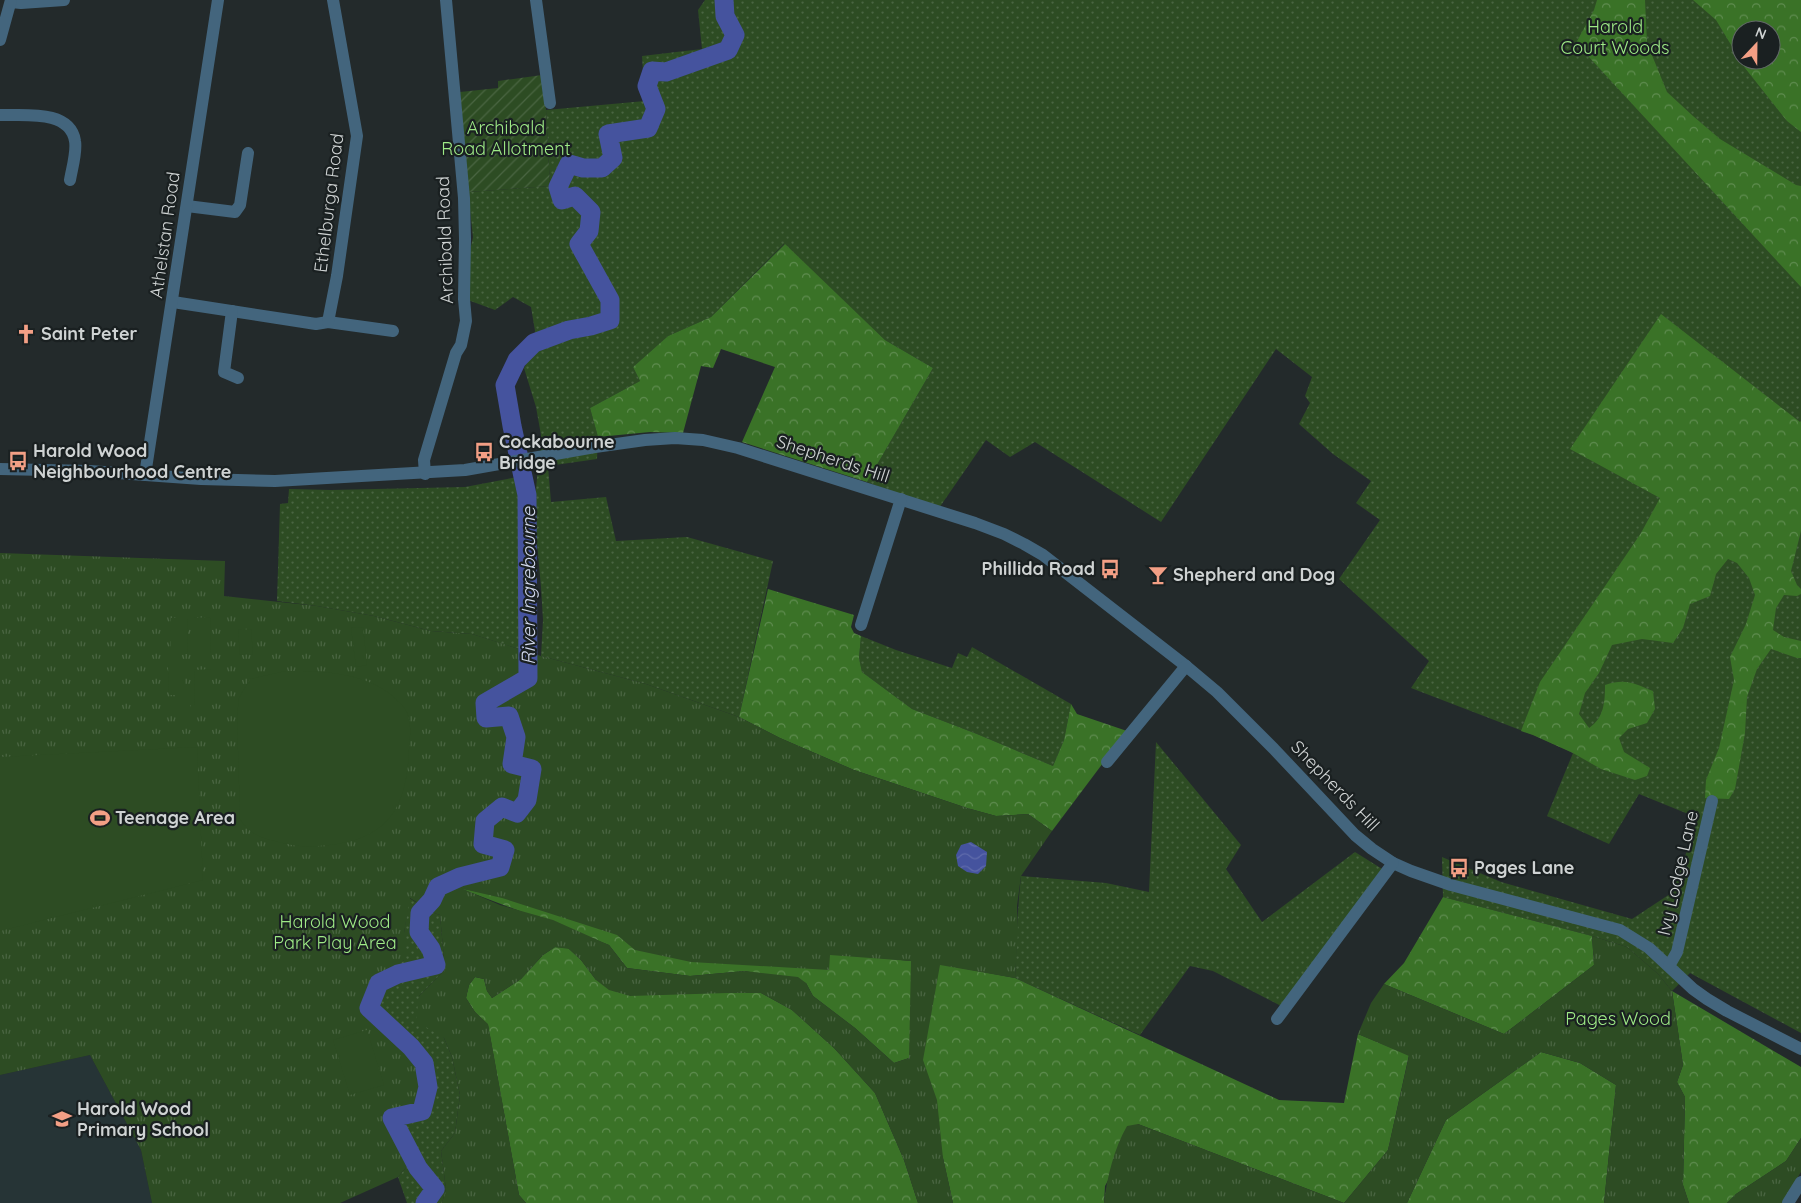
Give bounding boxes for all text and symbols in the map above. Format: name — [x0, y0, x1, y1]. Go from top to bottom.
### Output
park label: Harold Court Woods — [1560, 15, 1670, 59]
north arrow — [1731, 20, 1781, 70]
text: N — [1753, 23, 1769, 43]
park label: Archibald Road Allotment — [441, 116, 571, 160]
street label: Ethelburga Road — [309, 132, 348, 274]
street label: Athelstan Road — [144, 170, 185, 300]
street label: Archibald Road — [431, 176, 458, 304]
place label: Saint Peter — [41, 322, 138, 345]
church icon: Saint Peter — [15, 323, 37, 345]
street label: Shepherds Hill — [774, 429, 893, 488]
place label: Cockabourne Bridge — [499, 430, 615, 474]
place label: Harold Wood Neighbourhood Centre — [33, 439, 231, 483]
bus stop icon: Cockabourne Bridge — [473, 441, 495, 463]
bus stop icon: Harold Wood Neighbourhood Centre — [7, 450, 29, 472]
water label: River Ingrebourne — [516, 506, 540, 665]
place label: Phillida Road — [982, 557, 1095, 580]
bus stop icon: Phillida Road — [1099, 558, 1121, 580]
place label: Shepherd and Dog — [1173, 563, 1335, 586]
bar icon: Shepherd and Dog — [1147, 564, 1169, 586]
street label: Shepherds Hill — [1286, 735, 1385, 836]
place label: Teenage Area — [115, 806, 235, 829]
sports icon: Teenage Area — [89, 807, 111, 829]
street label: Ivy Lodge Lane — [1652, 808, 1703, 938]
place label: Pages Lane — [1474, 856, 1574, 879]
bus stop icon: Pages Lane — [1448, 857, 1470, 879]
park label: Harold Wood Park Play Area — [273, 910, 397, 954]
park label: Pages Wood — [1565, 1007, 1671, 1030]
place label: Harold Wood Primary School — [77, 1097, 209, 1141]
school or university icon: Harold Wood Primary School — [51, 1108, 73, 1130]

